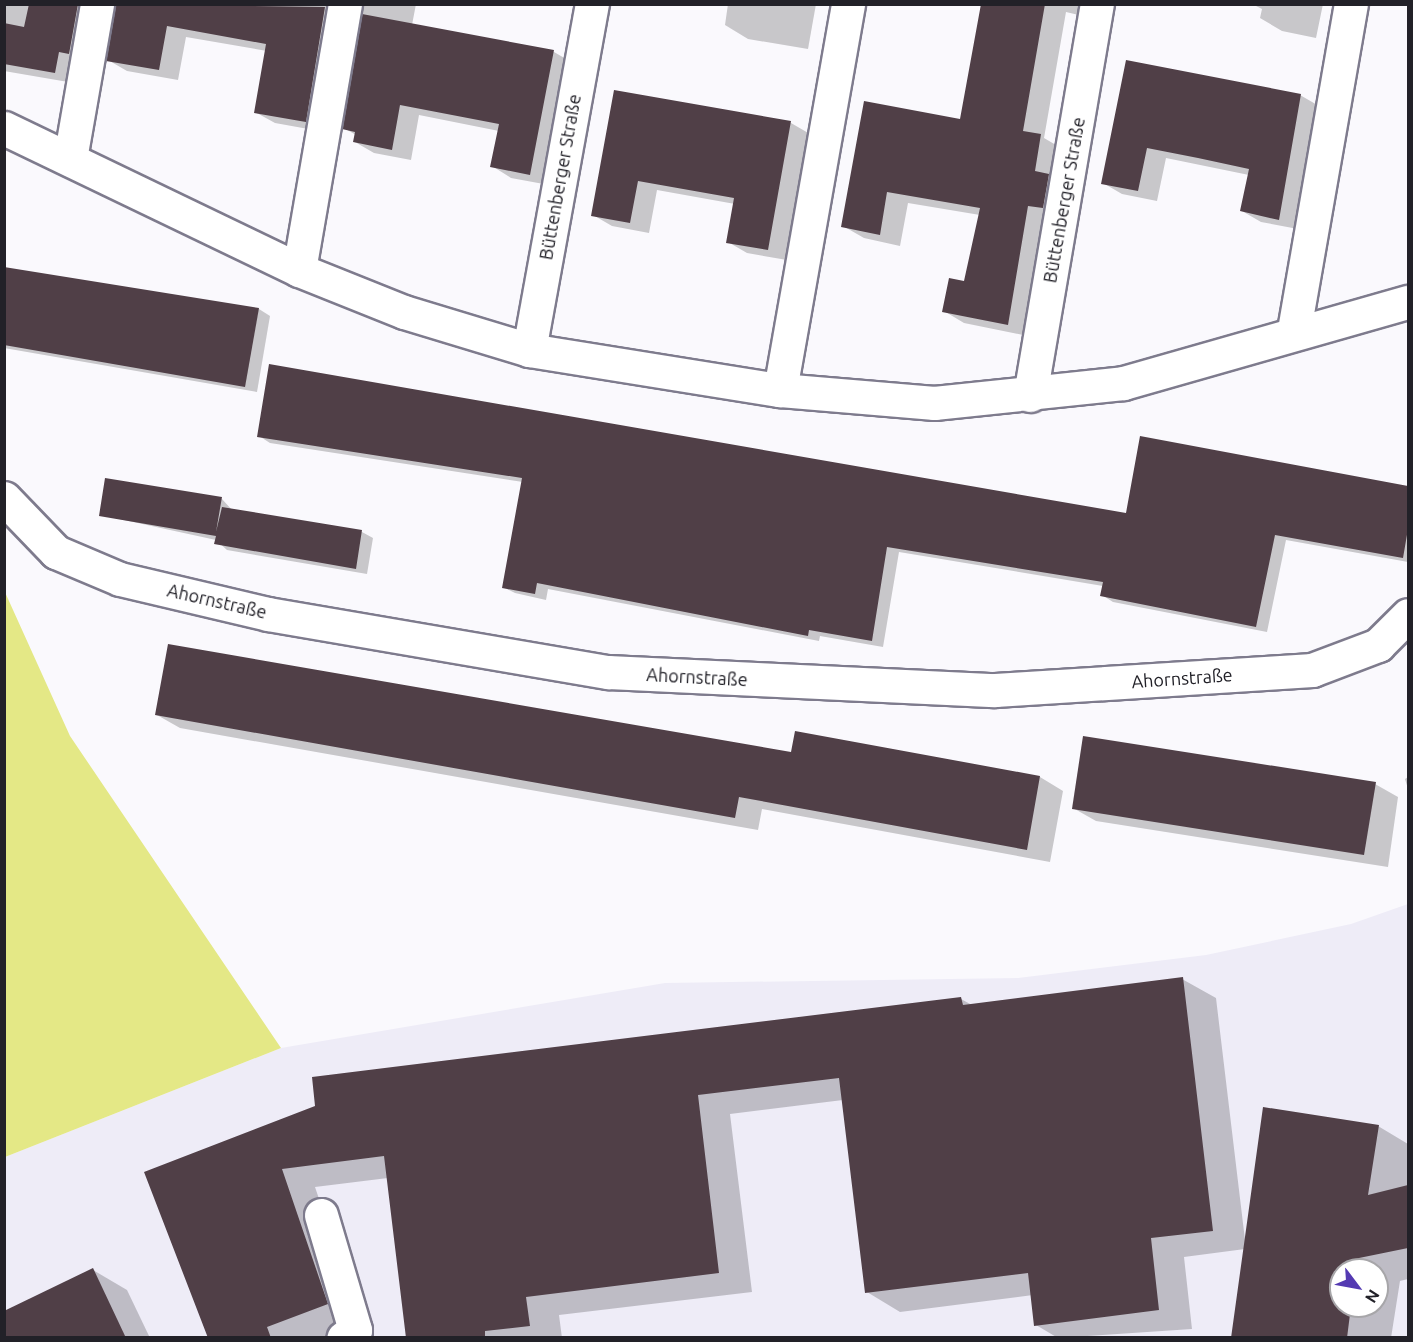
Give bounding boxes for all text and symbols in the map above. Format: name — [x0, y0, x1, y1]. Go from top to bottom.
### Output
street label: Büttenberger Straße — [535, 92, 585, 262]
street label: Büttenberger Straße — [1039, 115, 1089, 285]
street label: Ahornstraße — [165, 579, 269, 623]
street label: Ahornstraße — [646, 664, 748, 690]
street label: Ahornstraße — [1131, 664, 1233, 692]
north arrow — [1329, 1258, 1389, 1318]
text: N — [1362, 1287, 1383, 1306]

